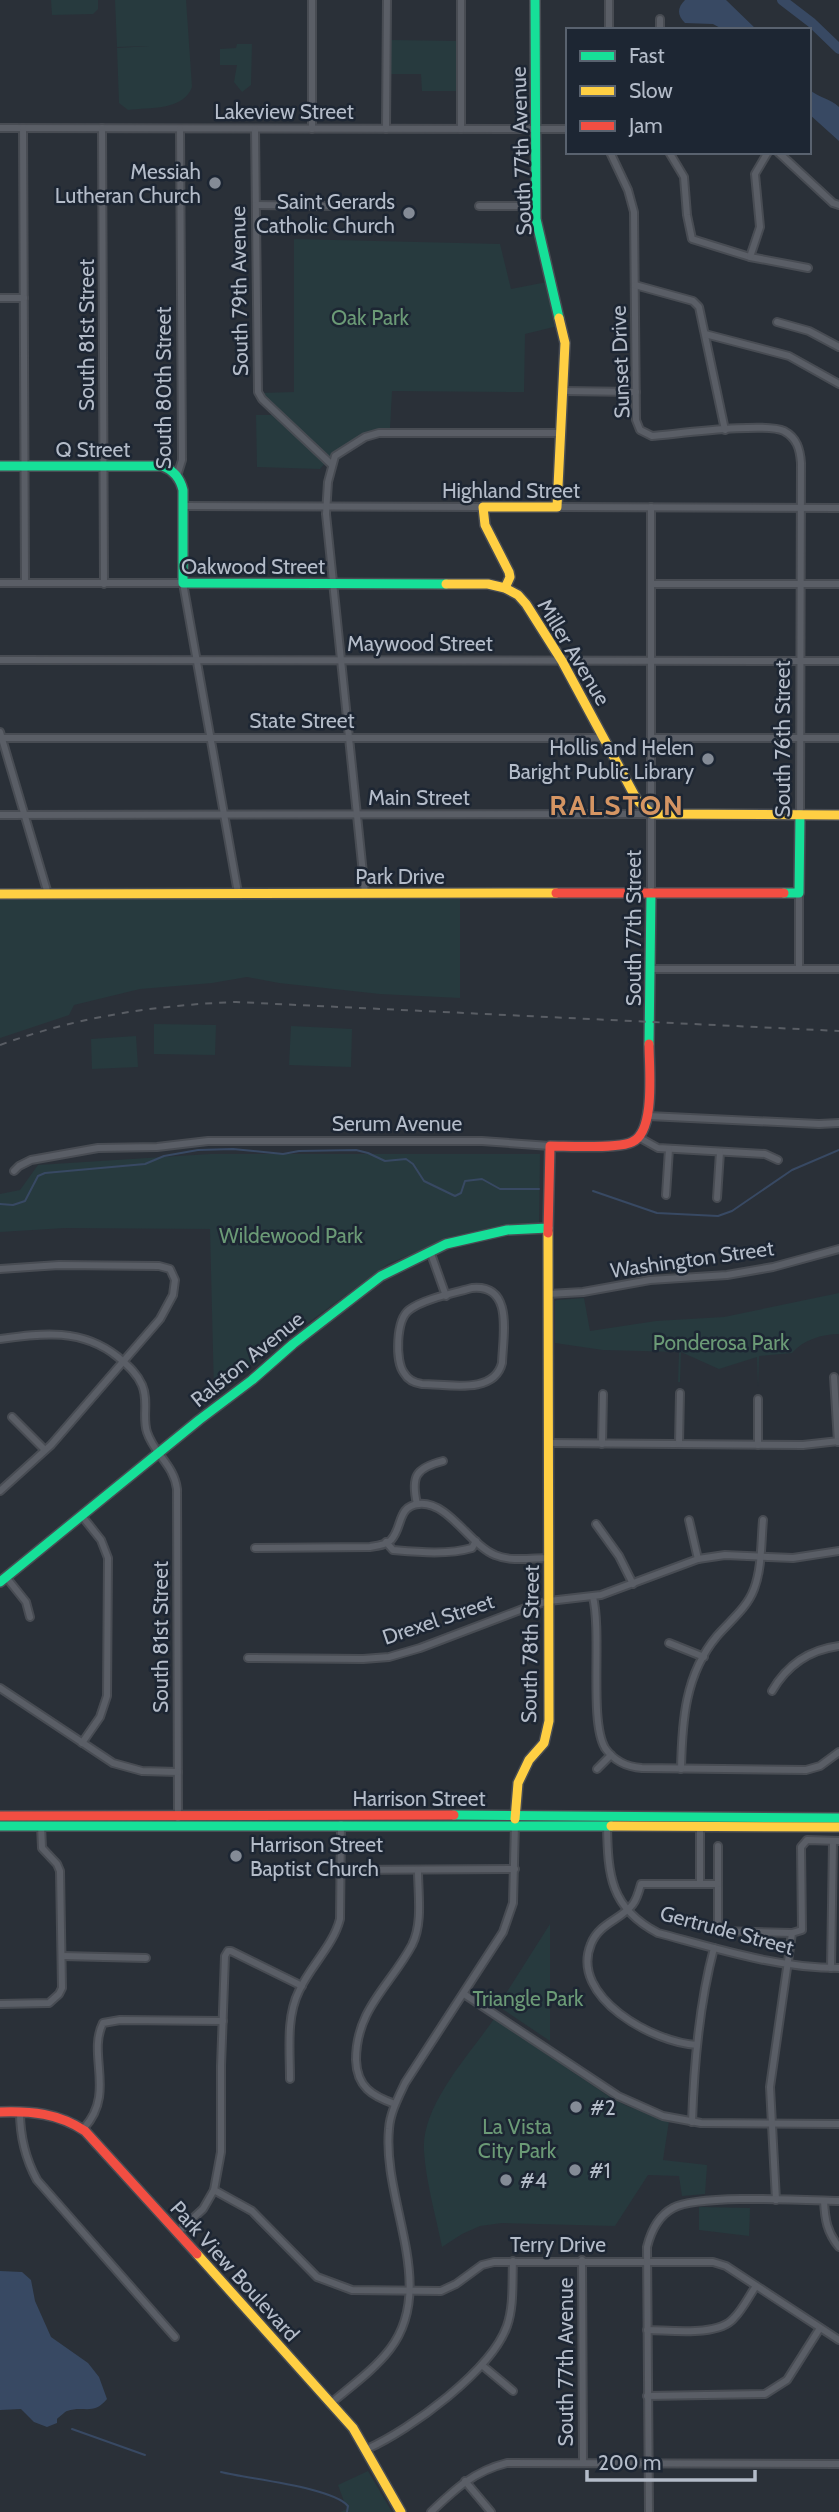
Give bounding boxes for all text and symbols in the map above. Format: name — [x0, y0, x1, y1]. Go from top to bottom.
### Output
legend — [566, 28, 811, 154]
text: Fast — [629, 43, 665, 68]
street label: South 77th Avenue — [506, 66, 536, 236]
text: Slow — [629, 78, 673, 103]
street label: Lakeview Street — [214, 99, 354, 124]
text: Jam — [628, 113, 663, 138]
place label: Messiah Lutheran Church — [55, 159, 201, 208]
marker: Messiah Lutheran Church — [207, 175, 223, 191]
place label: Saint Gerards Catholic Church — [256, 189, 395, 238]
street label: South 79th Avenue — [225, 205, 253, 376]
marker: Saint Gerards Catholic Church — [401, 205, 417, 221]
street label: South 81st Street — [74, 259, 99, 411]
park label: Oak Park — [331, 305, 410, 330]
street label: Sunset Drive — [606, 305, 634, 419]
street label: South 80th Street — [151, 307, 176, 469]
street label: Q Street — [56, 437, 130, 462]
street label: Highland Street — [442, 478, 580, 503]
street label: Oakwood Street — [181, 554, 325, 579]
street label: Miller Avenue — [532, 594, 616, 710]
street label: Maywood Street — [347, 631, 493, 656]
street label: South 76th Street — [770, 660, 795, 818]
street label: State Street — [249, 708, 355, 733]
place label: Hollis and Helen Baright Public Library — [508, 735, 694, 784]
marker: Hollis and Helen Baright Public Library — [700, 751, 716, 767]
street label: Main Street — [368, 785, 470, 810]
district label: RALSTON — [549, 788, 685, 822]
street label: South 77th Street — [621, 850, 646, 1006]
street label: Park Drive — [355, 864, 445, 889]
street label: Serum Avenue — [332, 1111, 462, 1136]
park label: Wildewood Park — [219, 1223, 364, 1248]
street label: Washington Street — [609, 1235, 775, 1283]
street label: Ralston Avenue — [186, 1306, 309, 1412]
park label: Ponderosa Park — [653, 1330, 790, 1355]
street label: South 81st Street — [148, 1561, 173, 1713]
street label: South 78th Street — [516, 1565, 544, 1723]
street label: Drexel Street — [379, 1588, 497, 1650]
street label: Harrison Street — [352, 1786, 486, 1811]
place label: Harrison Street Baptist Church — [250, 1832, 383, 1881]
marker: Harrison Street Baptist Church — [228, 1848, 244, 1864]
street label: Gertrude Street — [657, 1900, 797, 1960]
park label: Triangle Park — [473, 1986, 584, 2011]
place label: #2 — [590, 2095, 616, 2120]
marker: #2 — [568, 2099, 584, 2115]
park label: La Vista City Park — [478, 2114, 557, 2163]
place label: #1 — [589, 2158, 611, 2183]
marker: #1 — [567, 2162, 583, 2178]
place label: #4 — [520, 2168, 547, 2193]
marker: #4 — [498, 2172, 514, 2188]
street label: Park View Boulevard — [165, 2196, 305, 2346]
street label: Terry Drive — [510, 2232, 606, 2257]
street label: South 77th Avenue — [553, 2277, 578, 2446]
scale bar — [587, 2438, 755, 2482]
text: 200 m — [598, 2450, 661, 2475]

